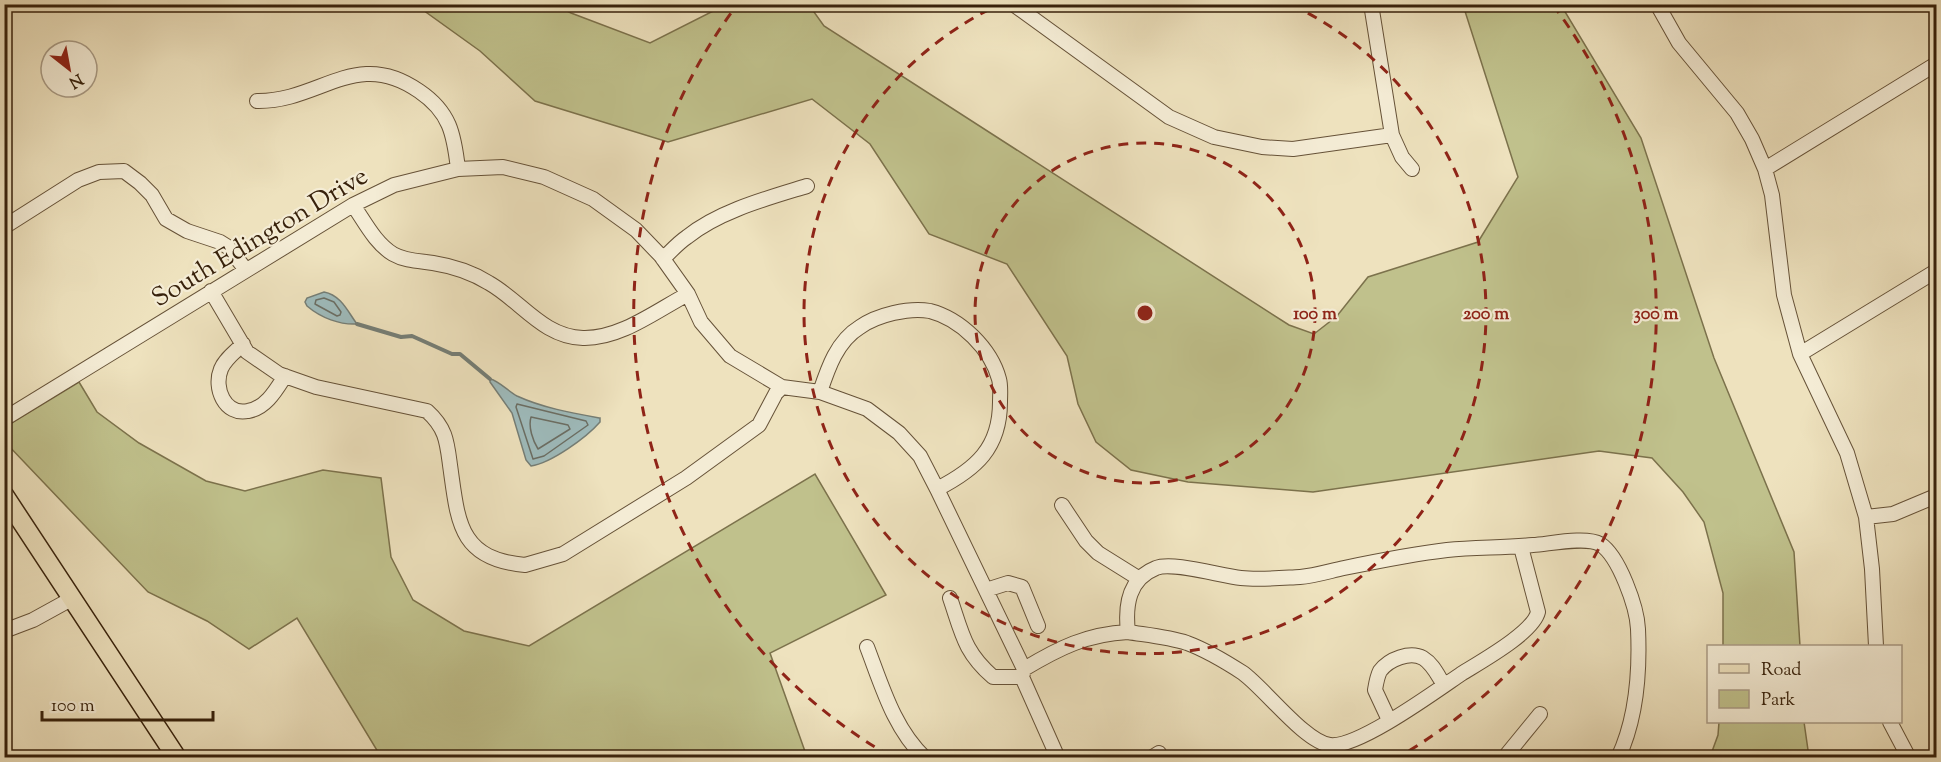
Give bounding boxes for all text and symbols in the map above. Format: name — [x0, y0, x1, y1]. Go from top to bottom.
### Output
north arrow — [39, 39, 99, 99]
text: N — [64, 67, 87, 93]
street label: South Edington Drive — [145, 159, 375, 317]
text: 100 m — [1293, 302, 1337, 328]
text: 200 m — [1463, 302, 1509, 328]
text: 300 m — [1634, 302, 1679, 328]
centre of rings — [1135, 303, 1155, 323]
legend — [1707, 645, 1902, 723]
text: Road — [1761, 658, 1801, 684]
scale bar — [42, 684, 213, 722]
text: Park — [1761, 688, 1796, 714]
text: 100 m — [51, 694, 95, 720]

